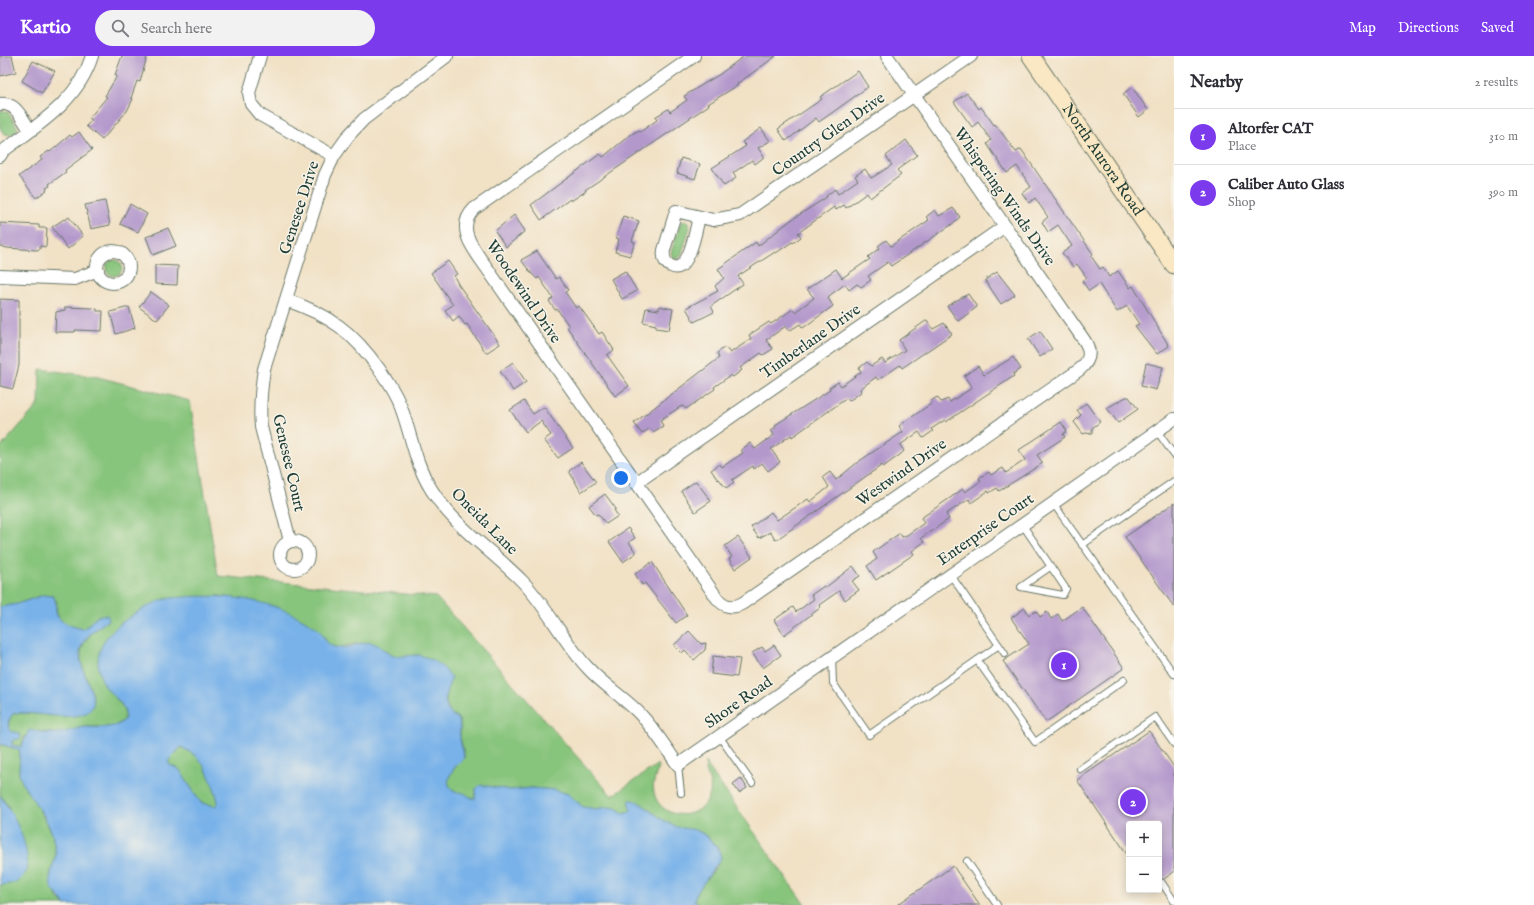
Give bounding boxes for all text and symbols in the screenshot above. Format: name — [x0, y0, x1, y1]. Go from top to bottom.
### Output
search box — [95, 10, 375, 46]
text: Kartio — [20, 16, 71, 40]
icon: search — [109, 17, 131, 39]
text: Search here — [141, 19, 212, 38]
text: Map — [1349, 19, 1376, 37]
text: Directions — [1398, 19, 1459, 37]
text: Saved — [1481, 19, 1514, 37]
text: Nearby — [1190, 72, 1243, 93]
text: 2 results — [1474, 74, 1518, 91]
street label: Country Glen Drive — [769, 89, 889, 181]
street label: North Aurora Road — [1057, 100, 1148, 220]
text: Altorfer CAT — [1228, 119, 1313, 138]
street label: Whispering Winds Drive — [949, 124, 1059, 270]
text: 1 — [1201, 128, 1205, 145]
text: 310 m — [1489, 128, 1518, 145]
text: Place — [1228, 138, 1256, 155]
street label: Genesee Drive — [276, 159, 324, 257]
text: Caliber Auto Glass — [1228, 175, 1344, 194]
text: 2 — [1200, 184, 1206, 201]
text: 390 m — [1488, 184, 1518, 201]
text: Shop — [1228, 194, 1256, 211]
street label: Woodewind Drive — [481, 237, 565, 347]
street label: Timberlane Drive — [757, 300, 865, 384]
street label: Genesee Court — [267, 412, 309, 514]
street label: Westwind Drive — [853, 435, 951, 511]
your location — [611, 468, 631, 488]
street label: Oneida Lane — [446, 484, 522, 560]
street label: Enterprise Court — [934, 489, 1039, 571]
pin: 1 — [1051, 650, 1077, 680]
street label: Shore Road — [701, 672, 777, 734]
pin: 2 — [1120, 787, 1146, 817]
map controls — [1126, 821, 1162, 893]
button: + — [1126, 821, 1162, 857]
button: − — [1126, 857, 1162, 893]

